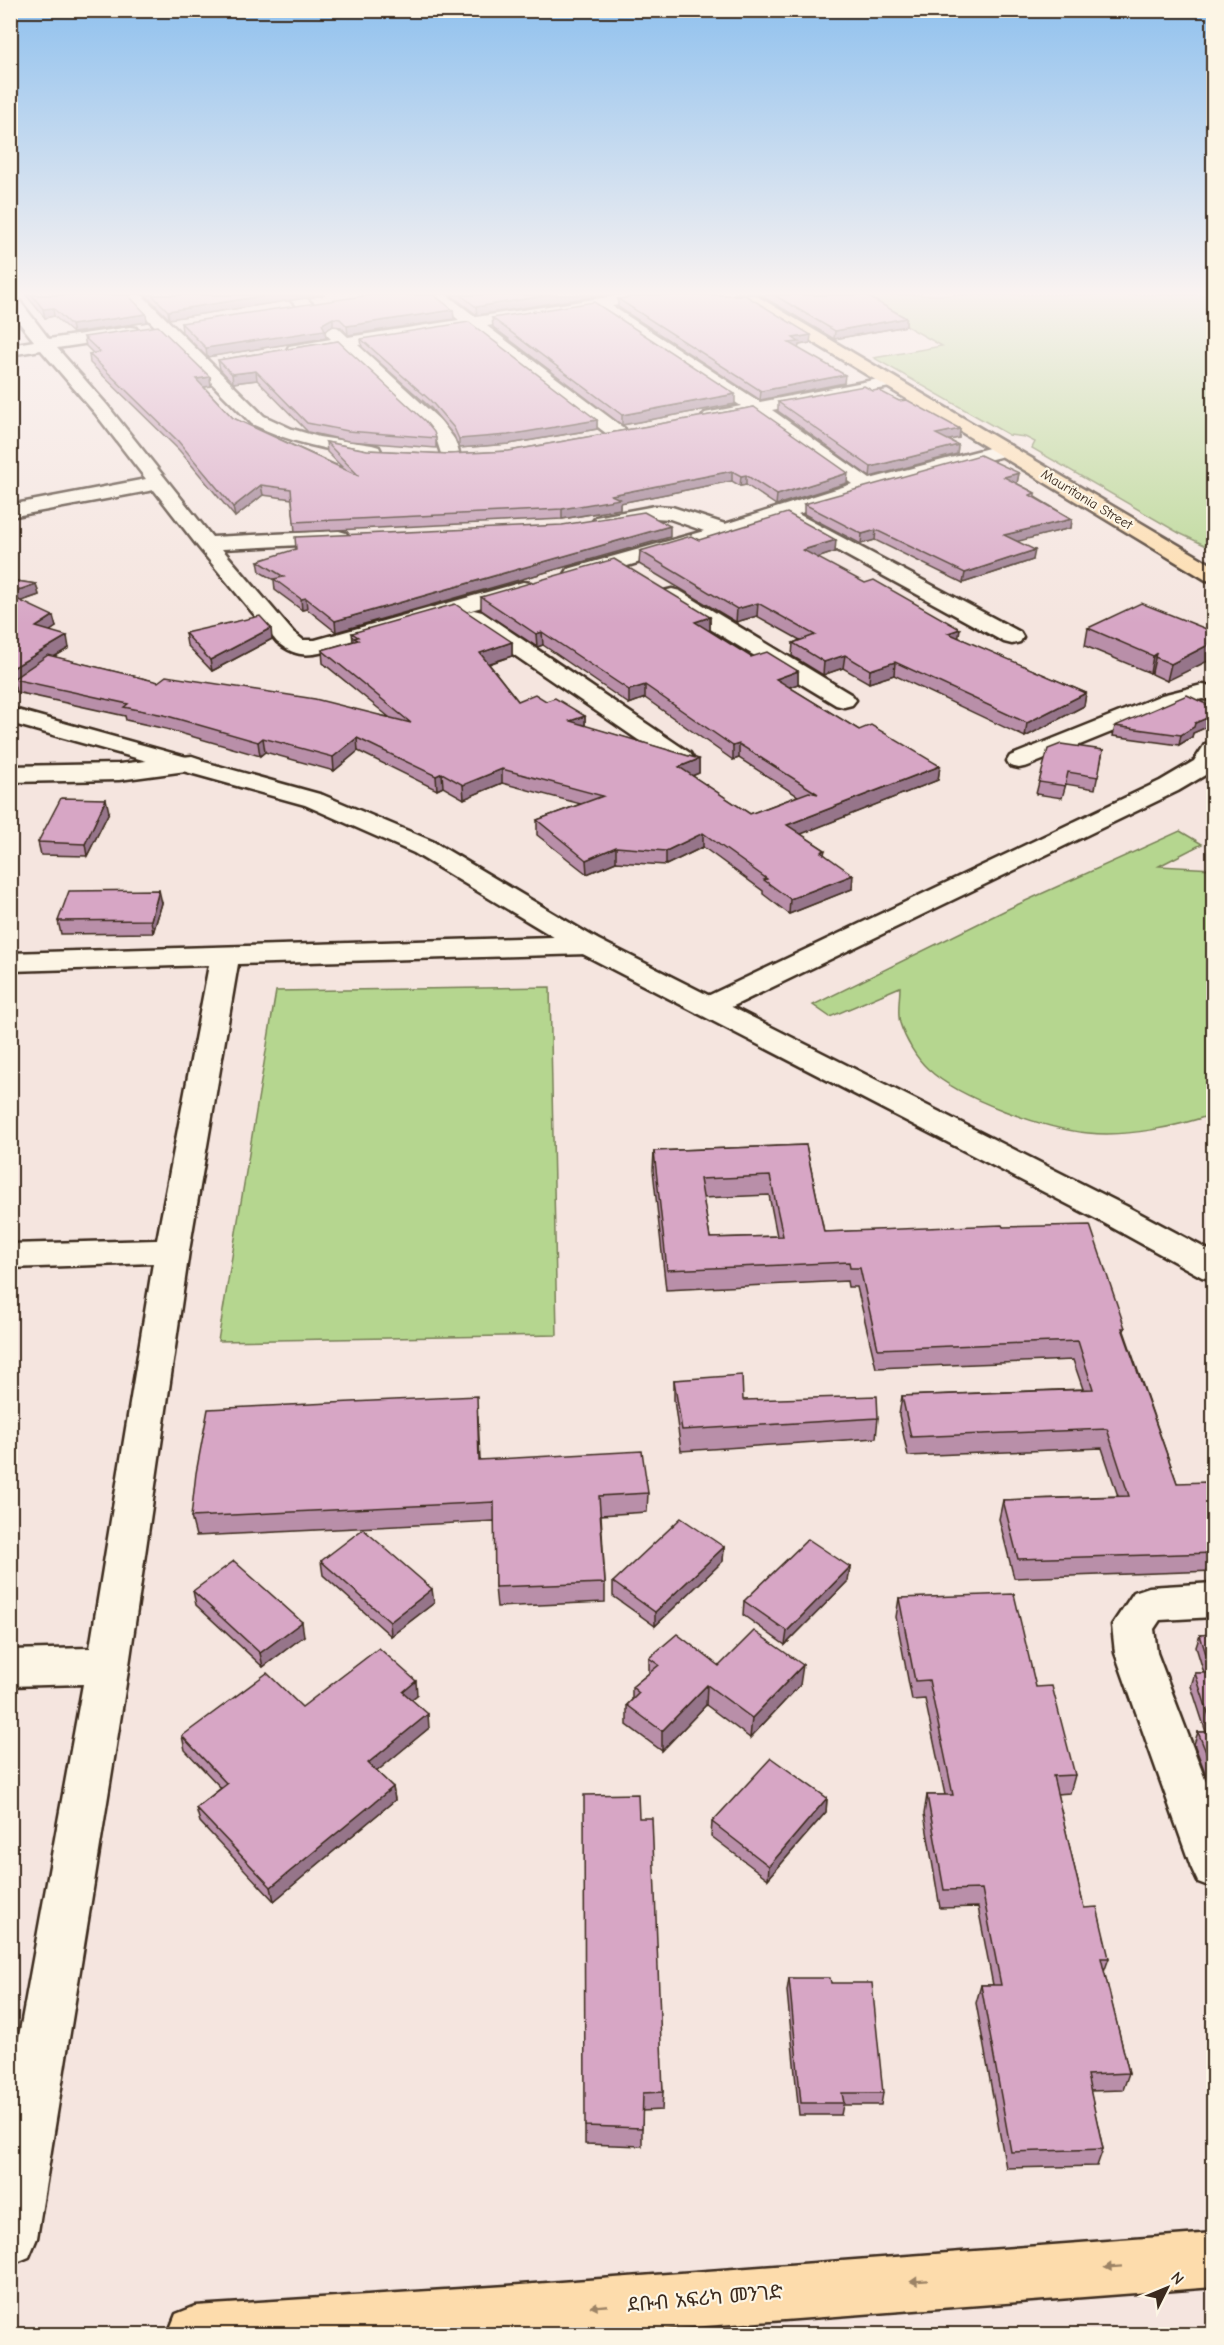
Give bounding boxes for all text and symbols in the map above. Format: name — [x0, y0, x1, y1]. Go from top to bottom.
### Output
street label: Mauritania Street — [1038, 465, 1136, 534]
north arrow — [1137, 2258, 1197, 2318]
one-way arrow — [1104, 2262, 1123, 2271]
text: N — [1167, 2268, 1187, 2288]
one-way arrow — [909, 2276, 928, 2286]
street label: ደቡብ አፍሪካ መንገድ — [626, 2280, 784, 2317]
one-way arrow — [589, 2302, 608, 2311]

